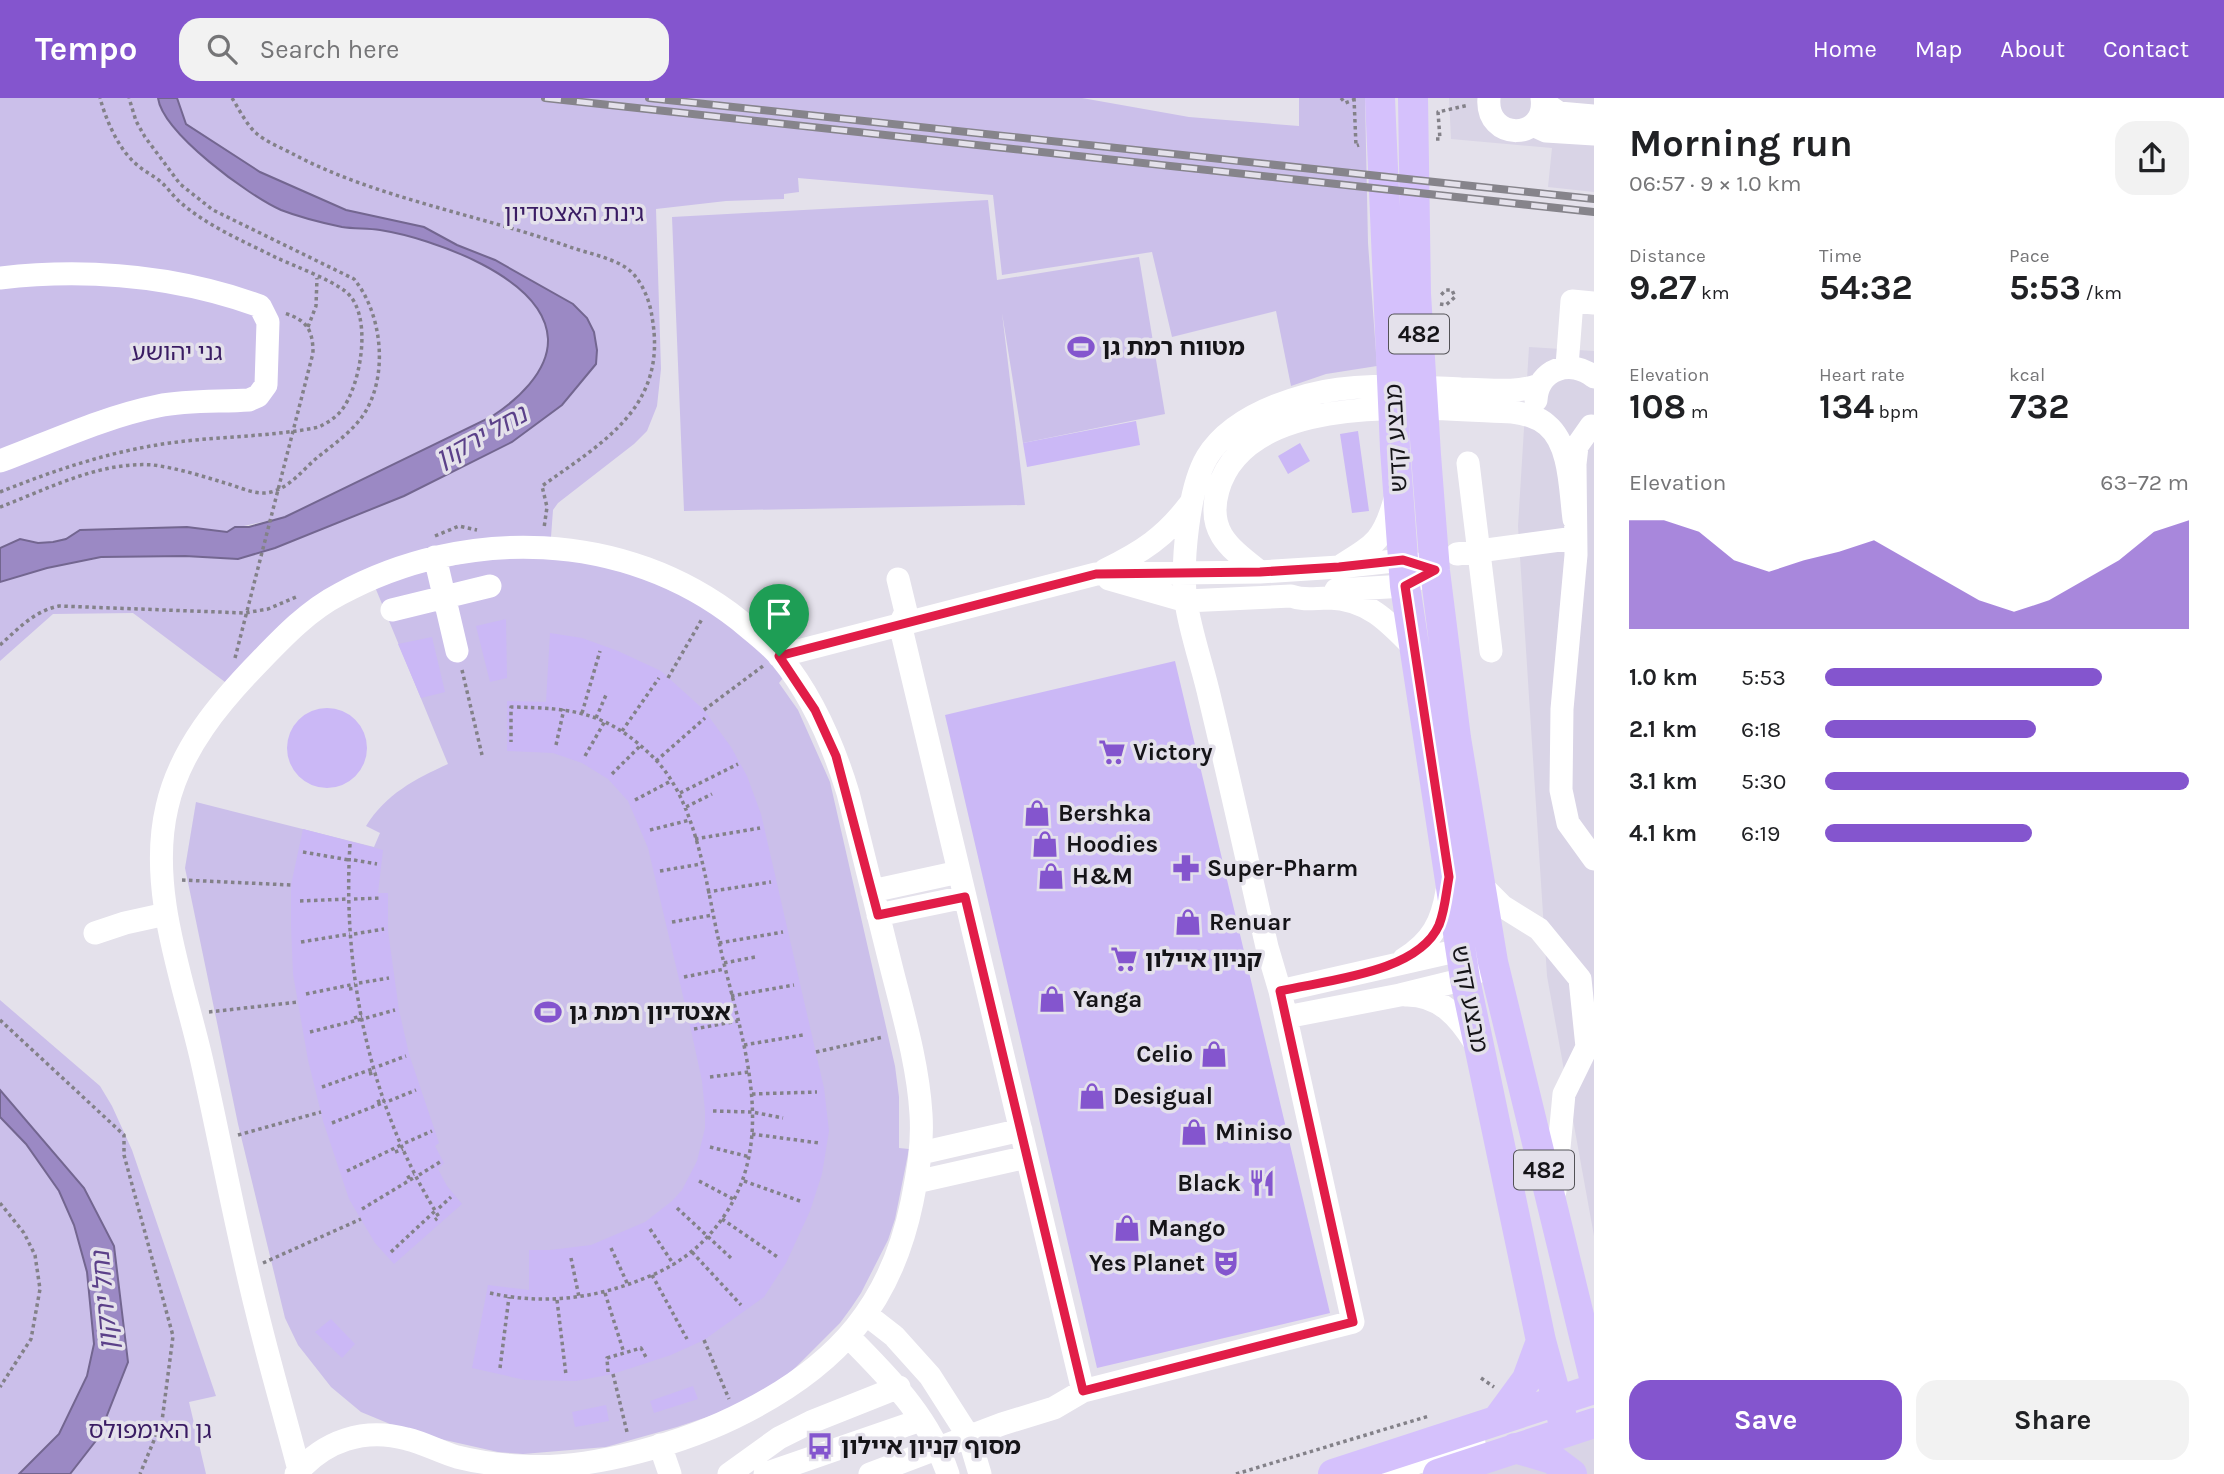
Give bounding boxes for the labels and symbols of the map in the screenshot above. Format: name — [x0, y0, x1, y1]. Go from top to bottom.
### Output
park label: גינת האצטדיון — [504, 199, 644, 227]
road number: 482 — [1389, 314, 1449, 354]
sports icon: מטווח רמת גן — [1066, 332, 1096, 362]
place label: מטווח רמת גן — [1102, 333, 1245, 361]
park label: גני יהושע — [131, 338, 223, 366]
street label: מבצע קדש — [1379, 383, 1413, 493]
water label: נחל ירקון — [430, 398, 534, 474]
pin — [749, 584, 809, 656]
supermarket icon: Victory — [1097, 737, 1127, 767]
place label: Victory — [1133, 738, 1213, 766]
shop icon: Bershka — [1022, 798, 1052, 828]
place label: Bershka — [1058, 799, 1152, 827]
shop icon: Hoodies — [1030, 829, 1060, 859]
place label: Hoodies — [1066, 830, 1158, 858]
pharmacy icon: Super-Pharm — [1171, 853, 1201, 883]
place label: Super-Pharm — [1207, 854, 1358, 882]
shop icon: H&M — [1036, 861, 1066, 891]
place label: H&M — [1072, 862, 1133, 890]
shop icon: Renuar — [1173, 907, 1203, 937]
place label: Renuar — [1209, 908, 1291, 936]
street label: מבצע קדש — [1446, 943, 1494, 1055]
supermarket icon: קניון איילון — [1109, 944, 1139, 974]
place label: קניון איילון — [1145, 945, 1263, 973]
shop icon: Yanga — [1037, 984, 1067, 1014]
place label: Yanga — [1073, 985, 1142, 1013]
sports icon: אצטדיון רמת גן — [533, 997, 563, 1027]
place label: אצטדיון רמת גן — [569, 998, 731, 1026]
shop icon: Celio — [1199, 1039, 1229, 1069]
place label: Celio — [1136, 1040, 1193, 1068]
shop icon: Desigual — [1077, 1081, 1107, 1111]
place label: Desigual — [1113, 1082, 1213, 1110]
shop icon: Miniso — [1179, 1117, 1209, 1147]
place label: Miniso — [1215, 1118, 1293, 1146]
road number: 482 — [1514, 1150, 1574, 1190]
restaurant icon: Black — [1247, 1168, 1277, 1198]
place label: Black — [1177, 1169, 1241, 1197]
shop icon: Mango — [1112, 1213, 1142, 1243]
place label: Mango — [1148, 1214, 1226, 1242]
water label: נחל ירקון — [85, 1248, 124, 1352]
theatre icon: Yes Planet — [1211, 1248, 1241, 1278]
place label: Yes Planet — [1089, 1249, 1205, 1277]
park label: גן האימפולס — [88, 1416, 212, 1444]
bus stop icon: מסוף קניון איילון — [805, 1431, 835, 1461]
place label: מסוף קניון איילון — [841, 1432, 1021, 1460]

